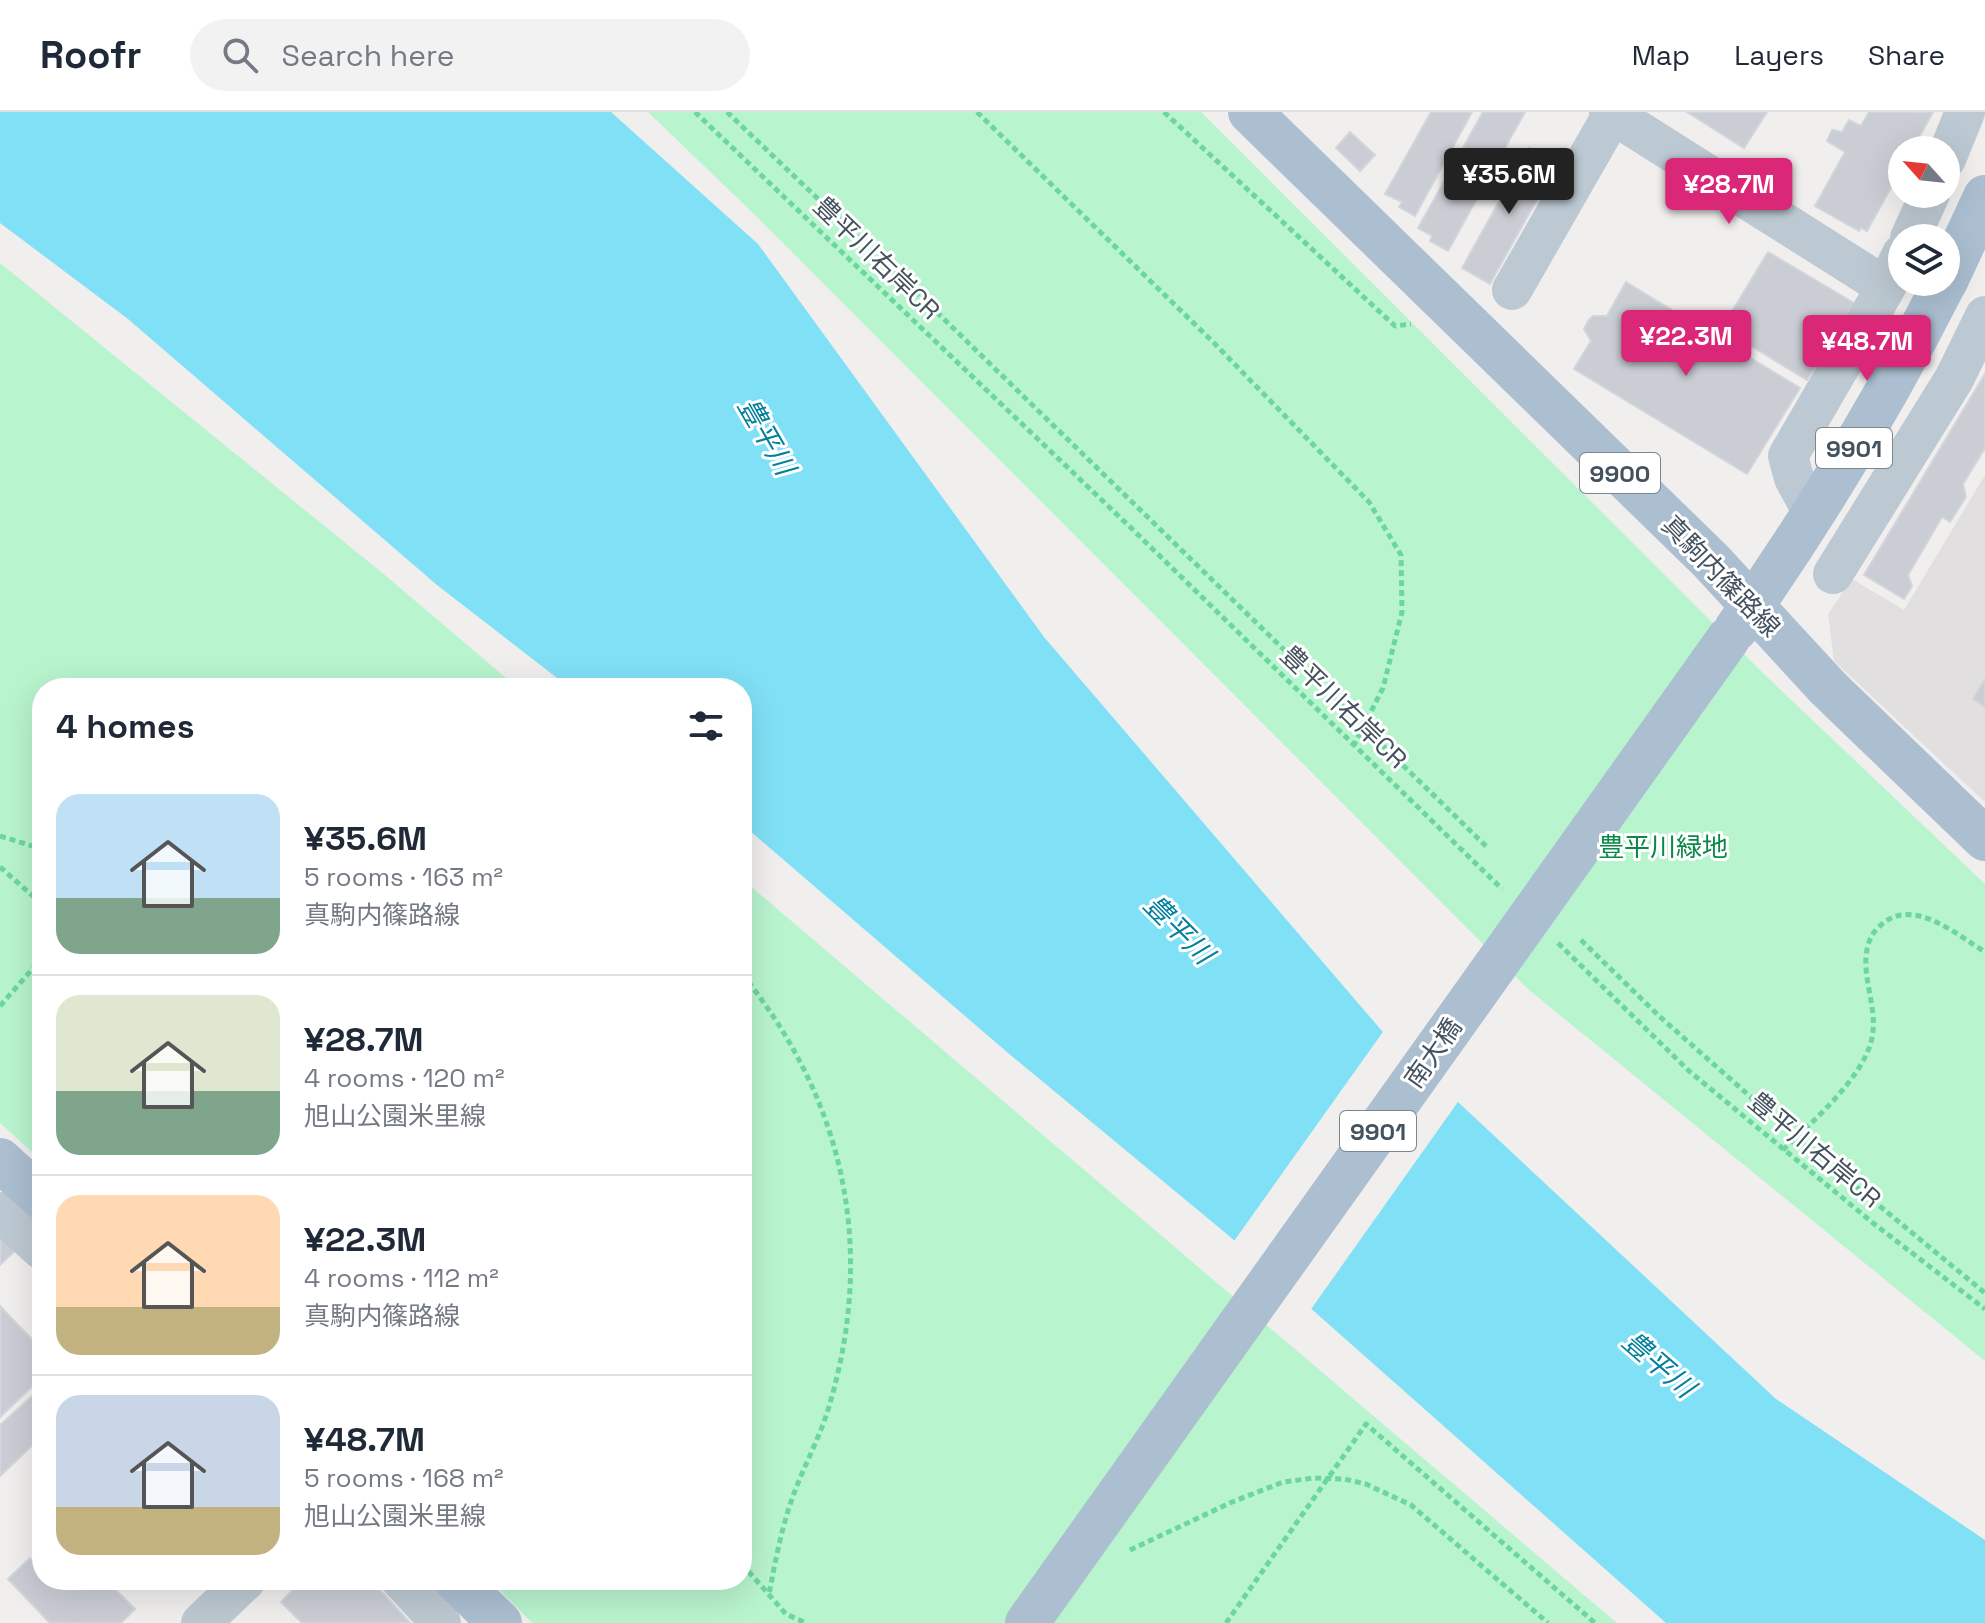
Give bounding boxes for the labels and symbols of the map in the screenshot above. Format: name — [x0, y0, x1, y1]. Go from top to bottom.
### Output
north arrow — [1888, 136, 1960, 208]
pin: ¥35.6M — [1444, 148, 1574, 216]
pin: ¥28.7M — [1664, 158, 1794, 226]
street label: 豊平川右岸CR — [807, 189, 947, 327]
pin: ¥22.3M — [1621, 310, 1751, 378]
pin: ¥48.7M — [1802, 315, 1932, 383]
water label: 豊平川 — [730, 391, 805, 484]
road number: 9901 — [1816, 428, 1892, 468]
road number: 9900 — [1580, 453, 1660, 493]
street label: 真駒内篠路線 — [1655, 508, 1787, 644]
street label: 豊平川右岸CR — [1274, 638, 1414, 776]
park label: 豊平川緑地 — [1598, 830, 1728, 864]
water label: 豊平川 — [1137, 887, 1224, 974]
street label: 南大橋 — [1397, 1011, 1469, 1095]
street label: 豊平川右岸CR — [1742, 1085, 1888, 1215]
road number: 9901 — [1340, 1111, 1416, 1151]
water label: 豊平川 — [1615, 1323, 1705, 1407]

